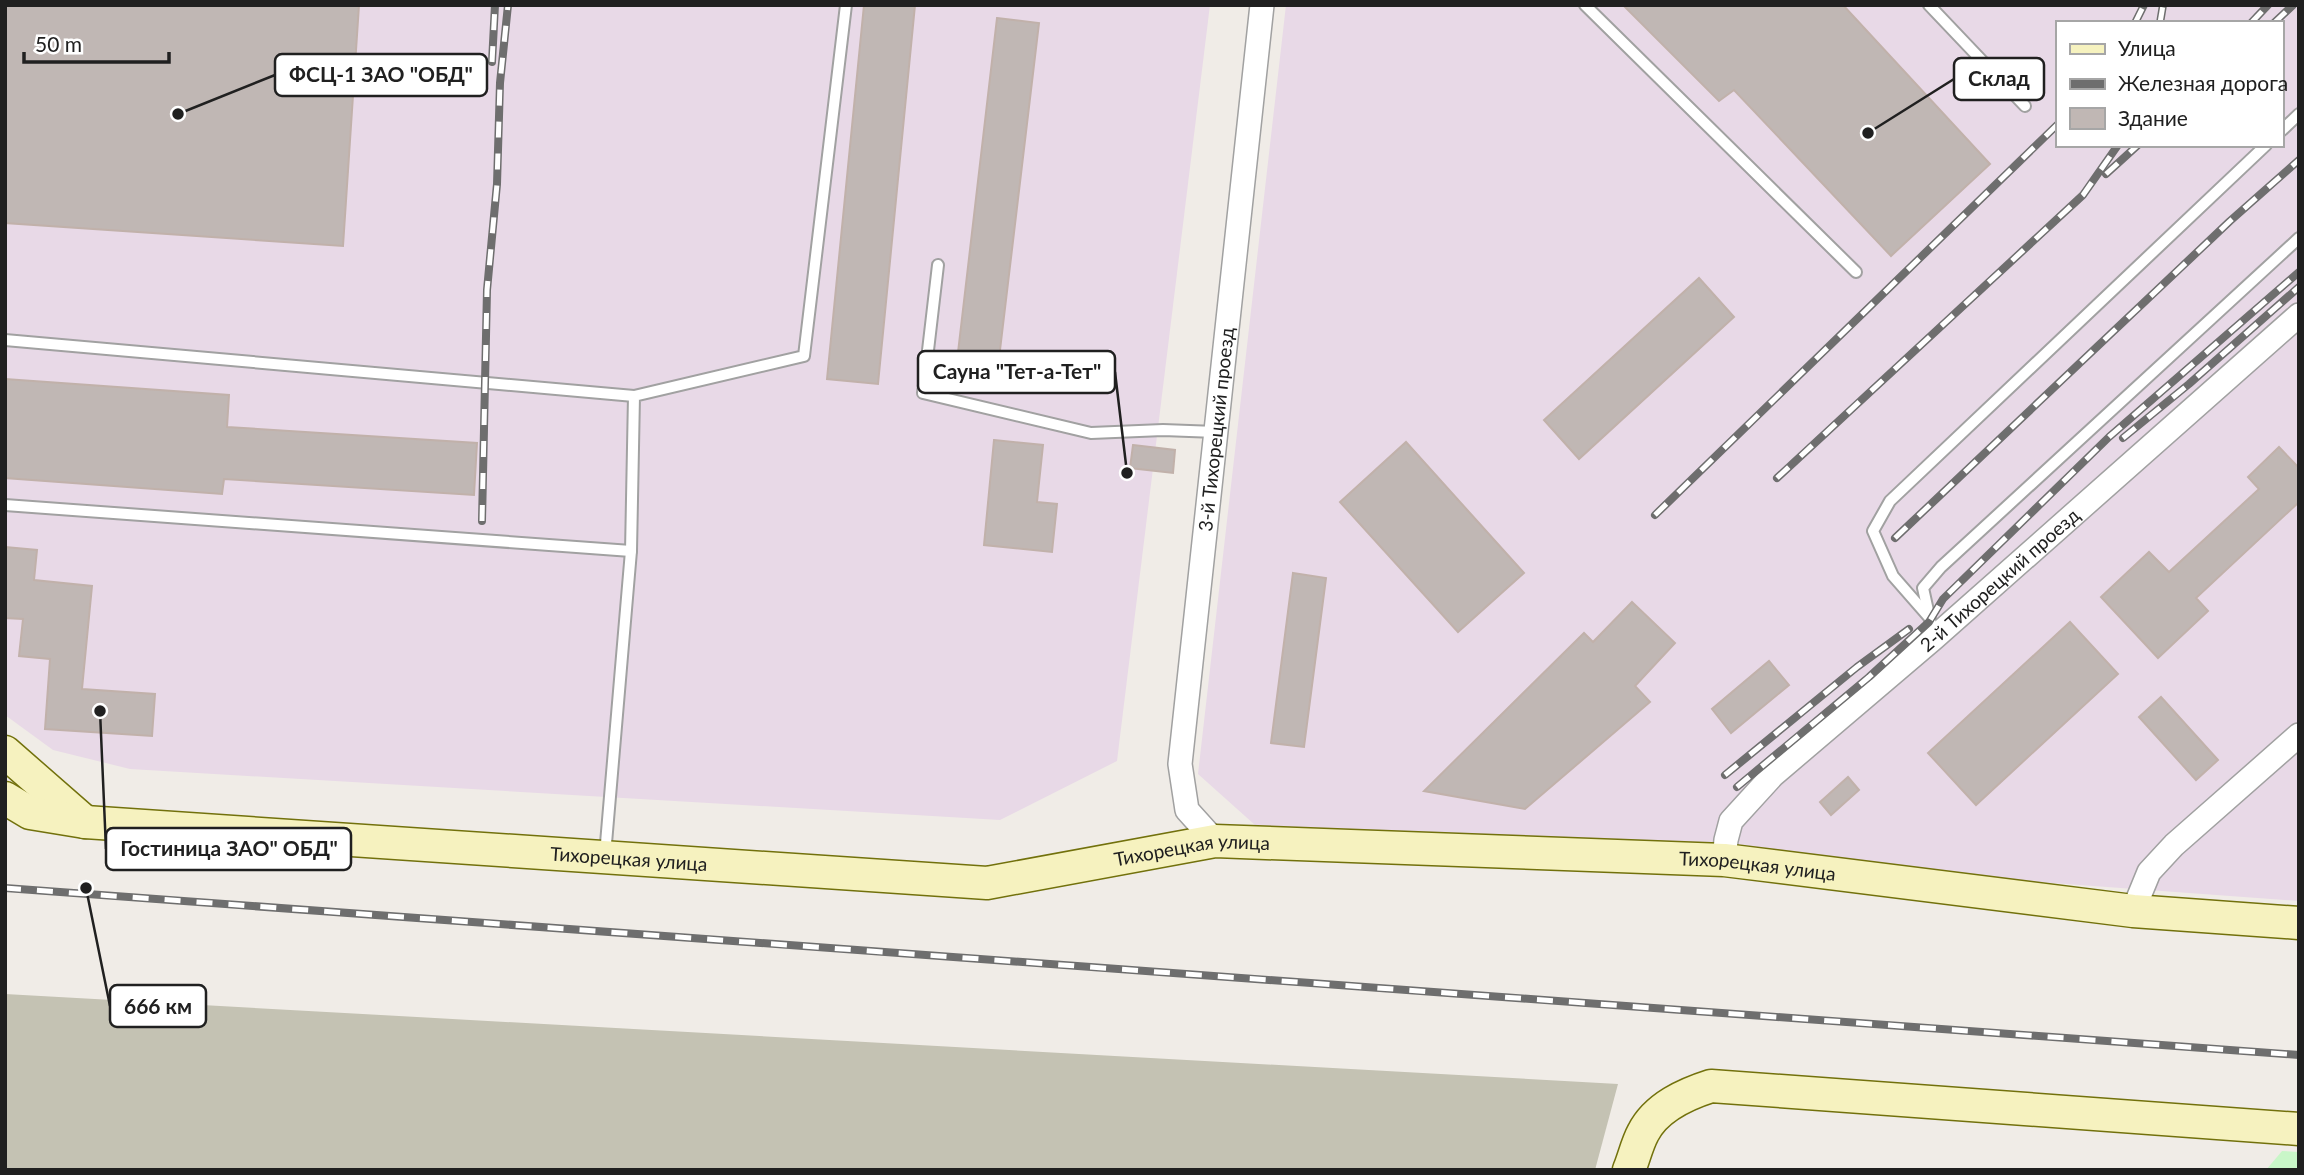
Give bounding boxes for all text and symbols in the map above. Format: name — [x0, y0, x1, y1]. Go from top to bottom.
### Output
scale bar — [24, 21, 170, 65]
legend — [2056, 21, 2283, 147]
text: 50 m — [35, 31, 82, 56]
text: Улица — [2118, 35, 2176, 60]
callout: ФСЦ-1 ЗАО "ОБД" — [275, 54, 487, 96]
callout: Склад — [1954, 58, 2044, 100]
text: ФСЦ-1 ЗАО "ОБД" — [289, 61, 473, 86]
text: Склад — [1968, 65, 2030, 90]
text: Железная дорога — [2118, 70, 2288, 95]
text: Здание — [2118, 105, 2188, 130]
street label: 3-й Тихорецкий проезд — [1193, 326, 1238, 532]
callout: Сауна "Тет-а-Тет" — [918, 351, 1115, 393]
text: Сауна "Тет-а-Тет" — [933, 358, 1101, 383]
street label: 2-й Тихорецкий проезд — [1915, 503, 2084, 656]
callout: Гостиница ЗАО" ОБД" — [106, 828, 351, 870]
street label: Тихорецкая улица — [1112, 829, 1270, 870]
text: Гостиница ЗАО" ОБД" — [120, 835, 338, 860]
street label: Тихорецкая улица — [550, 841, 708, 875]
street label: Тихорецкая улица — [1679, 846, 1837, 885]
callout: 666 км — [110, 985, 206, 1027]
text: 666 км — [124, 993, 192, 1018]

